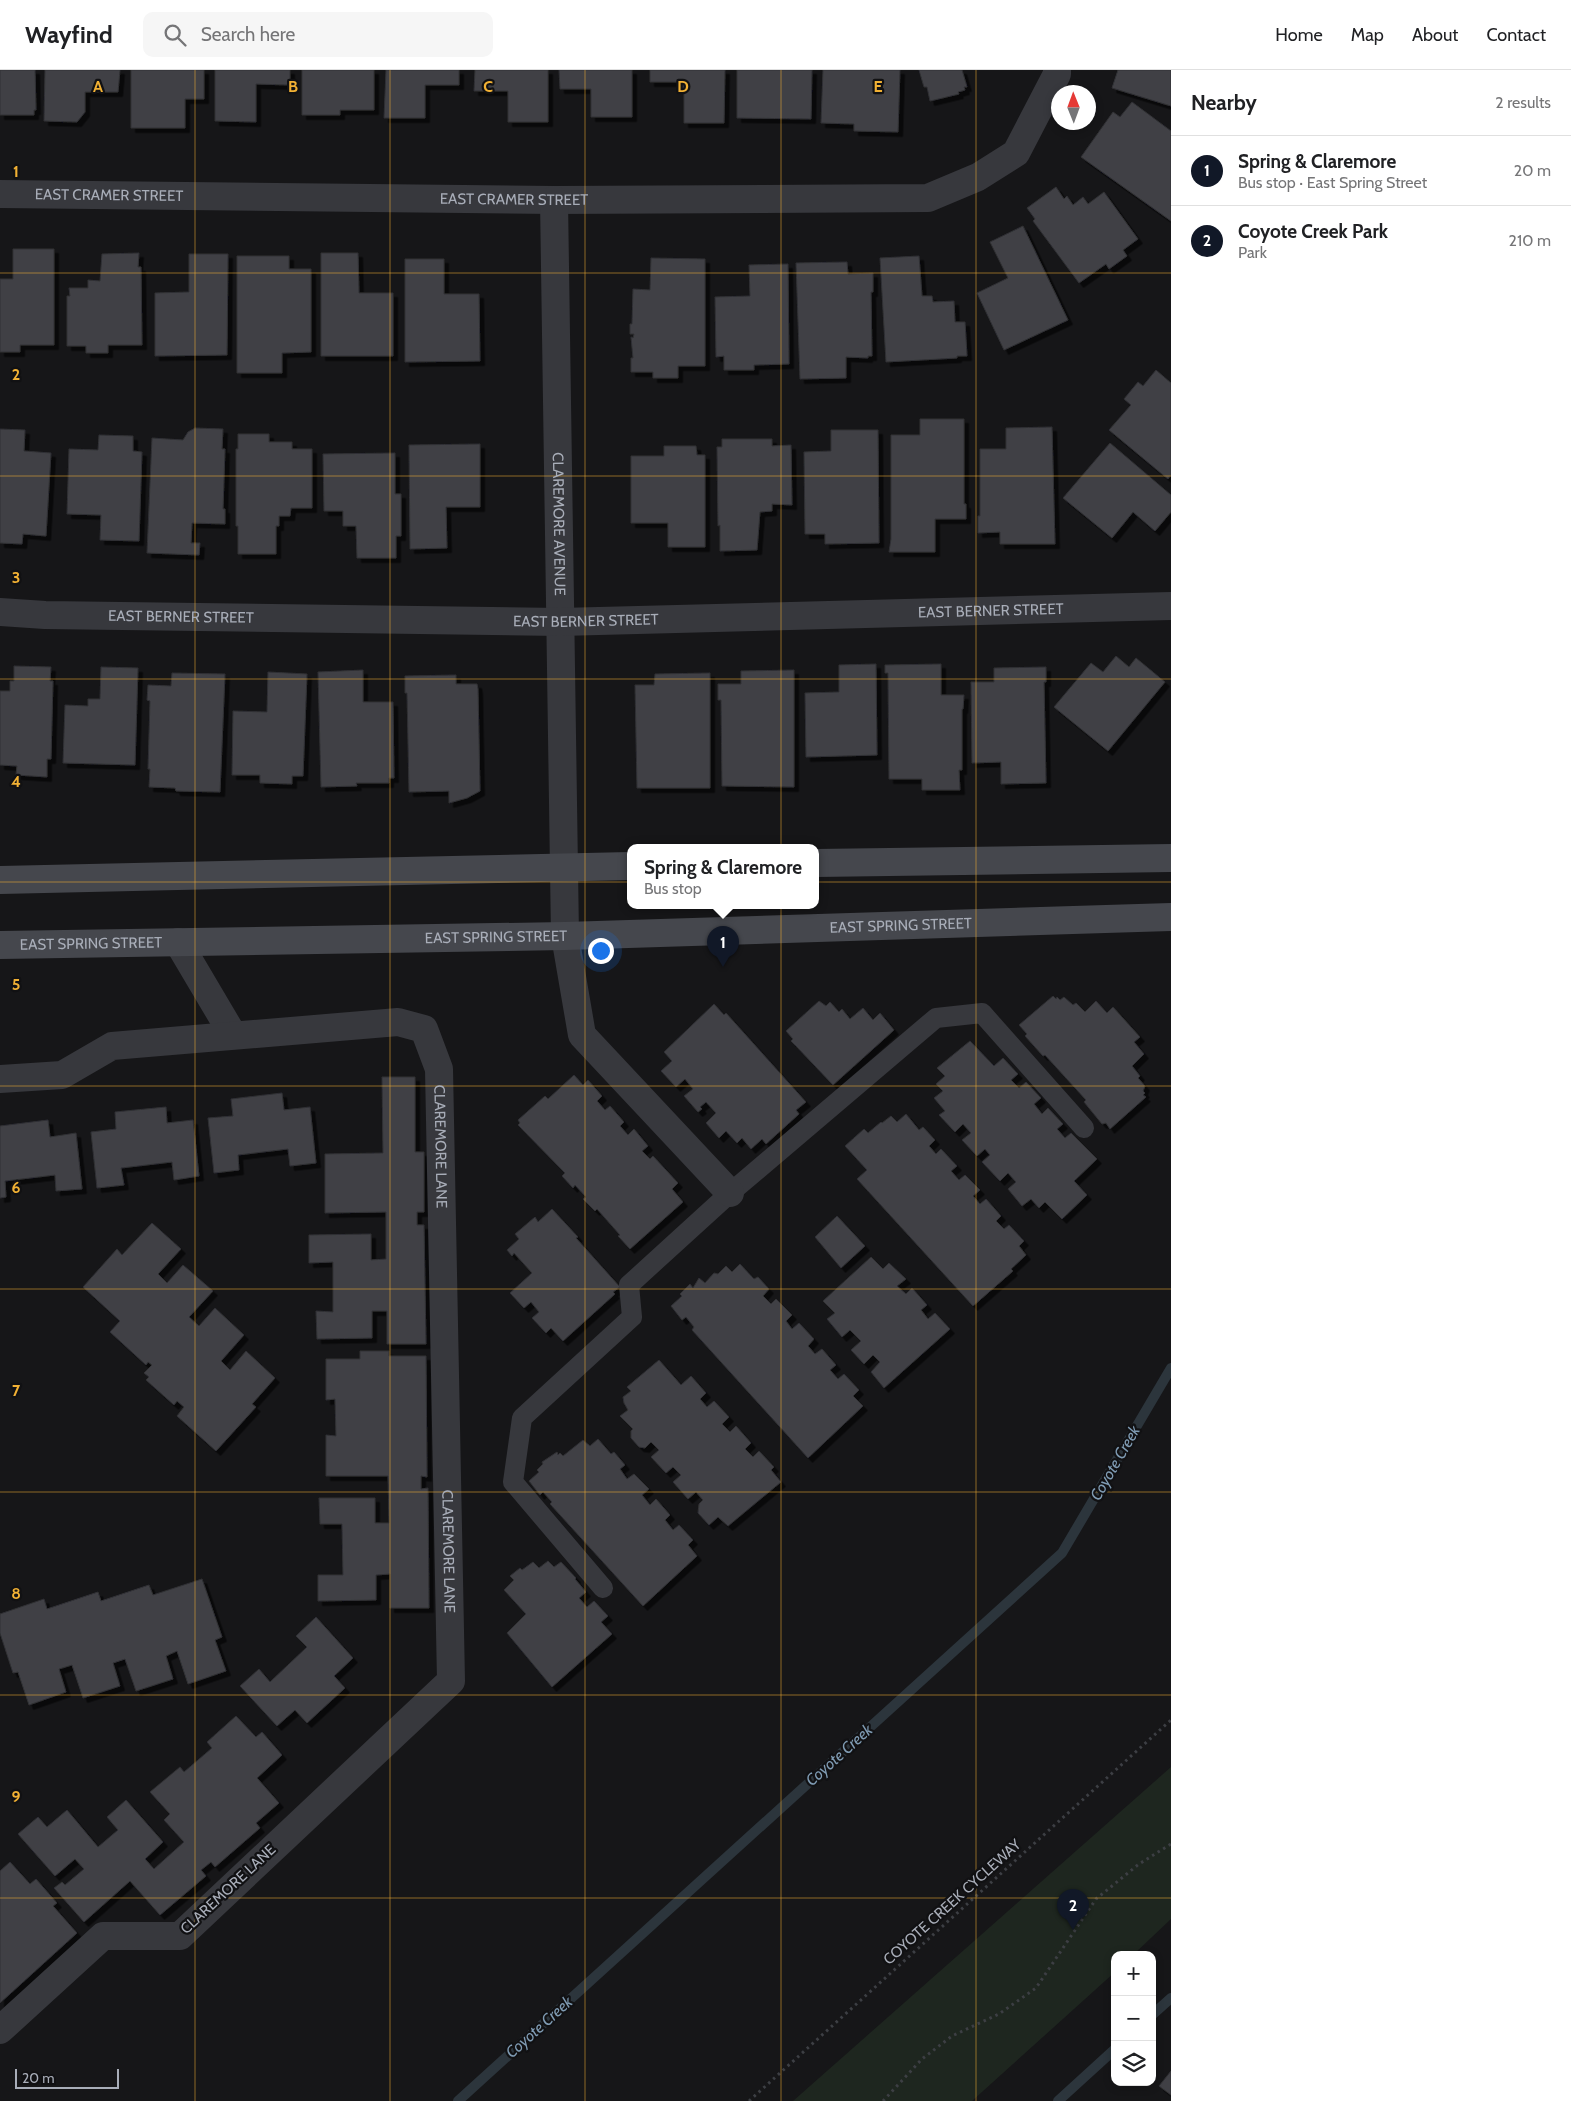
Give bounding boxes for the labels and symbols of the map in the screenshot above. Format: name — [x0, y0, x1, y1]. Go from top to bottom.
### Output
text: A — [93, 77, 103, 96]
text: B — [288, 77, 298, 96]
text: C — [483, 77, 493, 96]
text: D — [677, 77, 689, 96]
text: E — [873, 77, 883, 96]
north arrow — [1051, 85, 1096, 130]
text: 1 — [13, 162, 19, 181]
street label: EAST CRAMER STREET — [35, 185, 183, 205]
street label: EAST CRAMER STREET — [440, 190, 588, 209]
text: 2 — [12, 365, 20, 384]
street label: CLAREMORE AVENUE — [549, 452, 569, 596]
text: 3 — [12, 568, 20, 587]
street label: EAST BERNER STREET — [918, 600, 1064, 622]
street label: EAST BERNER STREET — [108, 607, 254, 627]
street label: EAST BERNER STREET — [513, 610, 659, 631]
text: 4 — [11, 772, 21, 791]
street label: EAST SPRING STREET — [829, 914, 972, 937]
pin: 1 — [707, 926, 739, 967]
street label: EAST SPRING STREET — [425, 927, 567, 947]
street label: EAST SPRING STREET — [20, 933, 162, 954]
your location — [588, 938, 614, 964]
text: 5 — [12, 975, 20, 994]
street label: CLAREMORE LANE — [430, 1085, 451, 1208]
text: 6 — [12, 1178, 21, 1197]
text: 7 — [12, 1381, 21, 1400]
water label: Coyote Creek — [1086, 1421, 1145, 1504]
street label: CLAREMORE LANE — [438, 1489, 459, 1613]
text: 8 — [11, 1584, 21, 1603]
water label: Coyote Creek — [802, 1719, 877, 1790]
text: 9 — [12, 1787, 21, 1806]
street label: COYOTE CREEK CYCLEWAY — [880, 1835, 1025, 1969]
street label: CLAREMORE LANE — [177, 1840, 279, 1938]
pin: 2 — [1057, 1889, 1089, 1930]
water label: Coyote Creek — [502, 1991, 577, 2062]
scale bar — [15, 2066, 119, 2089]

